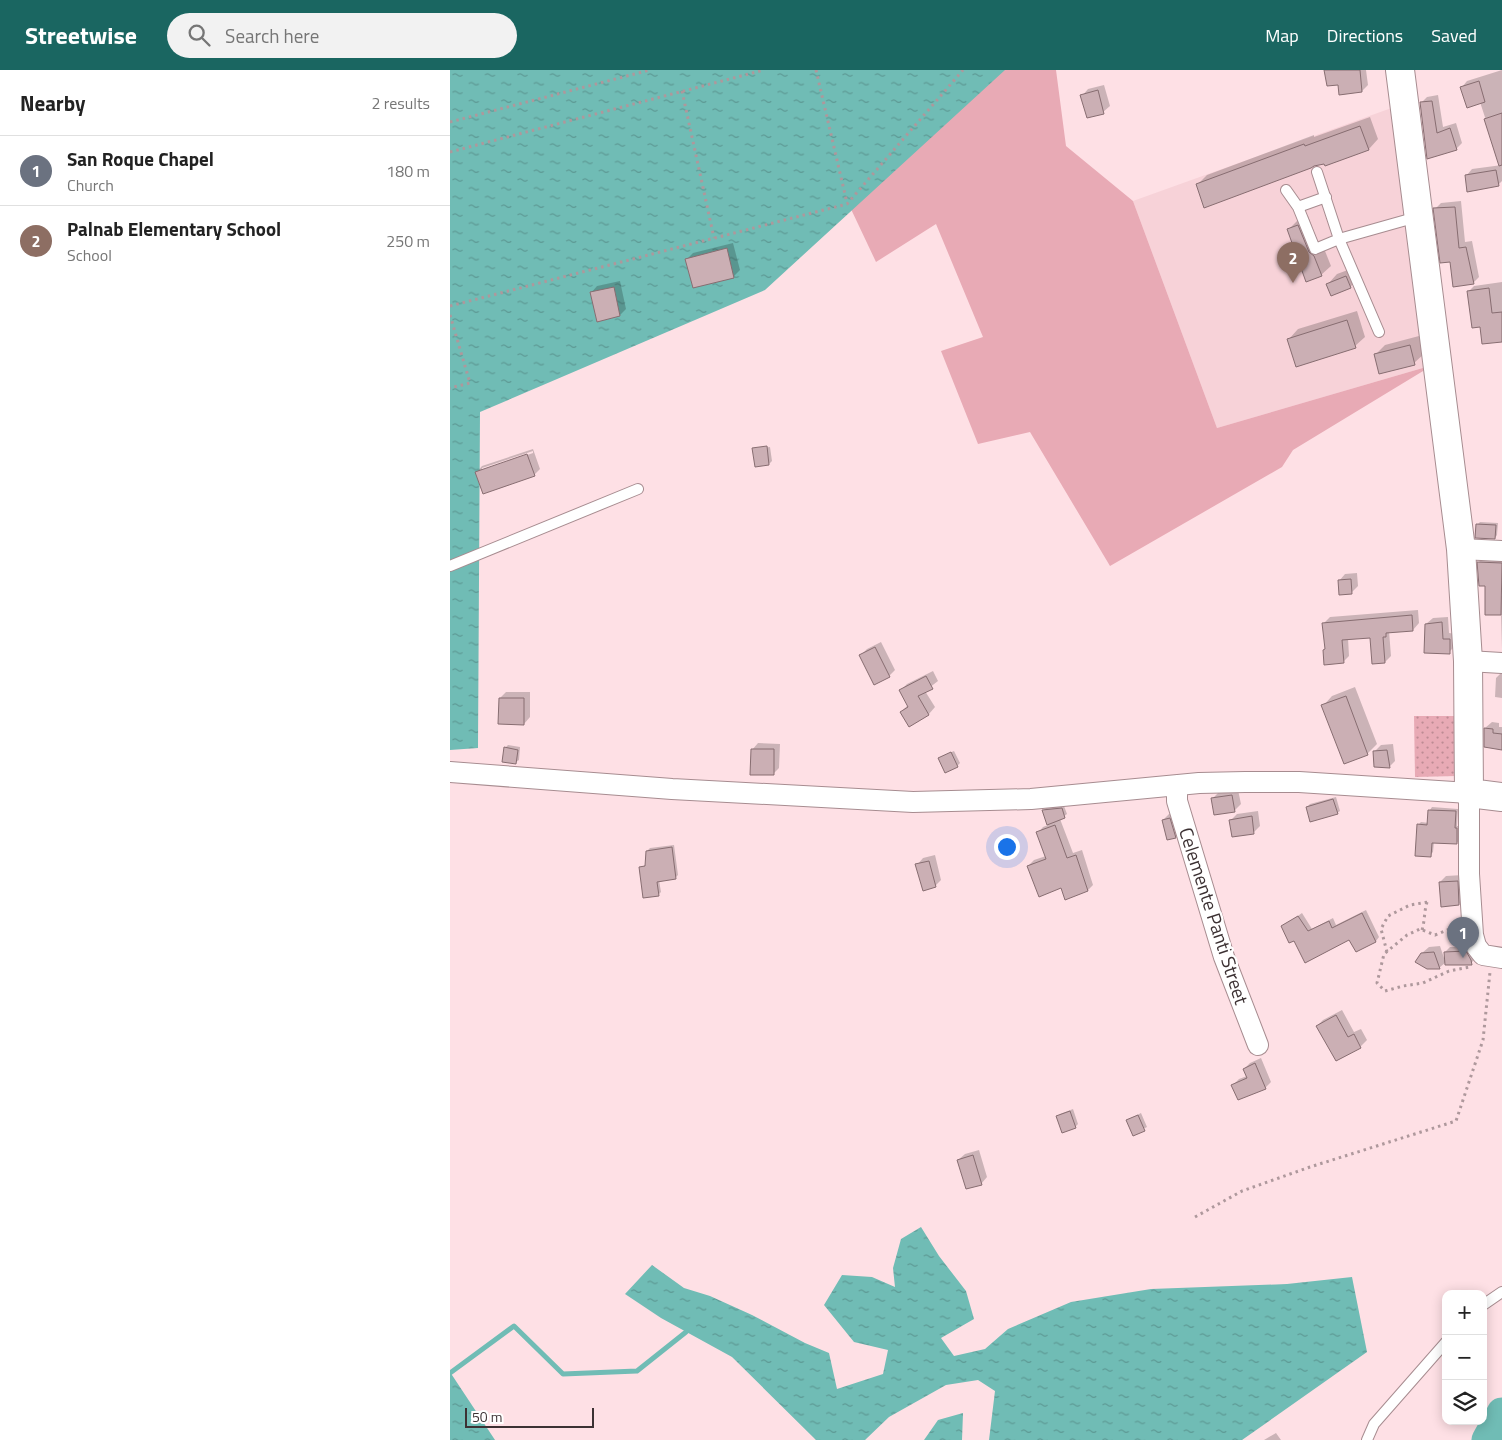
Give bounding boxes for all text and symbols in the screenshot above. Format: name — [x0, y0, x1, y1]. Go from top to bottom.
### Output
search box — [167, 13, 517, 58]
text: Streetwise — [25, 17, 137, 53]
icon: search — [185, 21, 213, 49]
text: Search here — [225, 21, 319, 50]
text: Map — [1265, 22, 1299, 49]
text: Directions — [1327, 22, 1403, 49]
text: Saved — [1431, 22, 1477, 49]
text: Nearby — [20, 87, 85, 119]
text: 2 results — [371, 91, 430, 115]
text: San Roque Chapel — [67, 144, 214, 173]
text: 1 — [32, 159, 40, 183]
text: 180 m — [386, 159, 430, 183]
text: Church — [67, 173, 114, 197]
text: Palnab Elementary School — [67, 214, 281, 243]
text: 2 — [32, 229, 40, 253]
text: 250 m — [386, 229, 430, 253]
pin: 2 — [1277, 242, 1309, 283]
text: School — [67, 243, 112, 267]
street label: Celemente Panti Street — [1172, 824, 1257, 1008]
your location — [994, 834, 1020, 860]
pin: 1 — [1447, 917, 1479, 958]
map controls — [1442, 1290, 1487, 1425]
button: + — [1442, 1290, 1487, 1335]
button: − — [1442, 1335, 1487, 1380]
button: layers — [1442, 1380, 1487, 1425]
scale bar — [465, 1405, 594, 1428]
text: 50 m — [472, 1406, 502, 1427]

